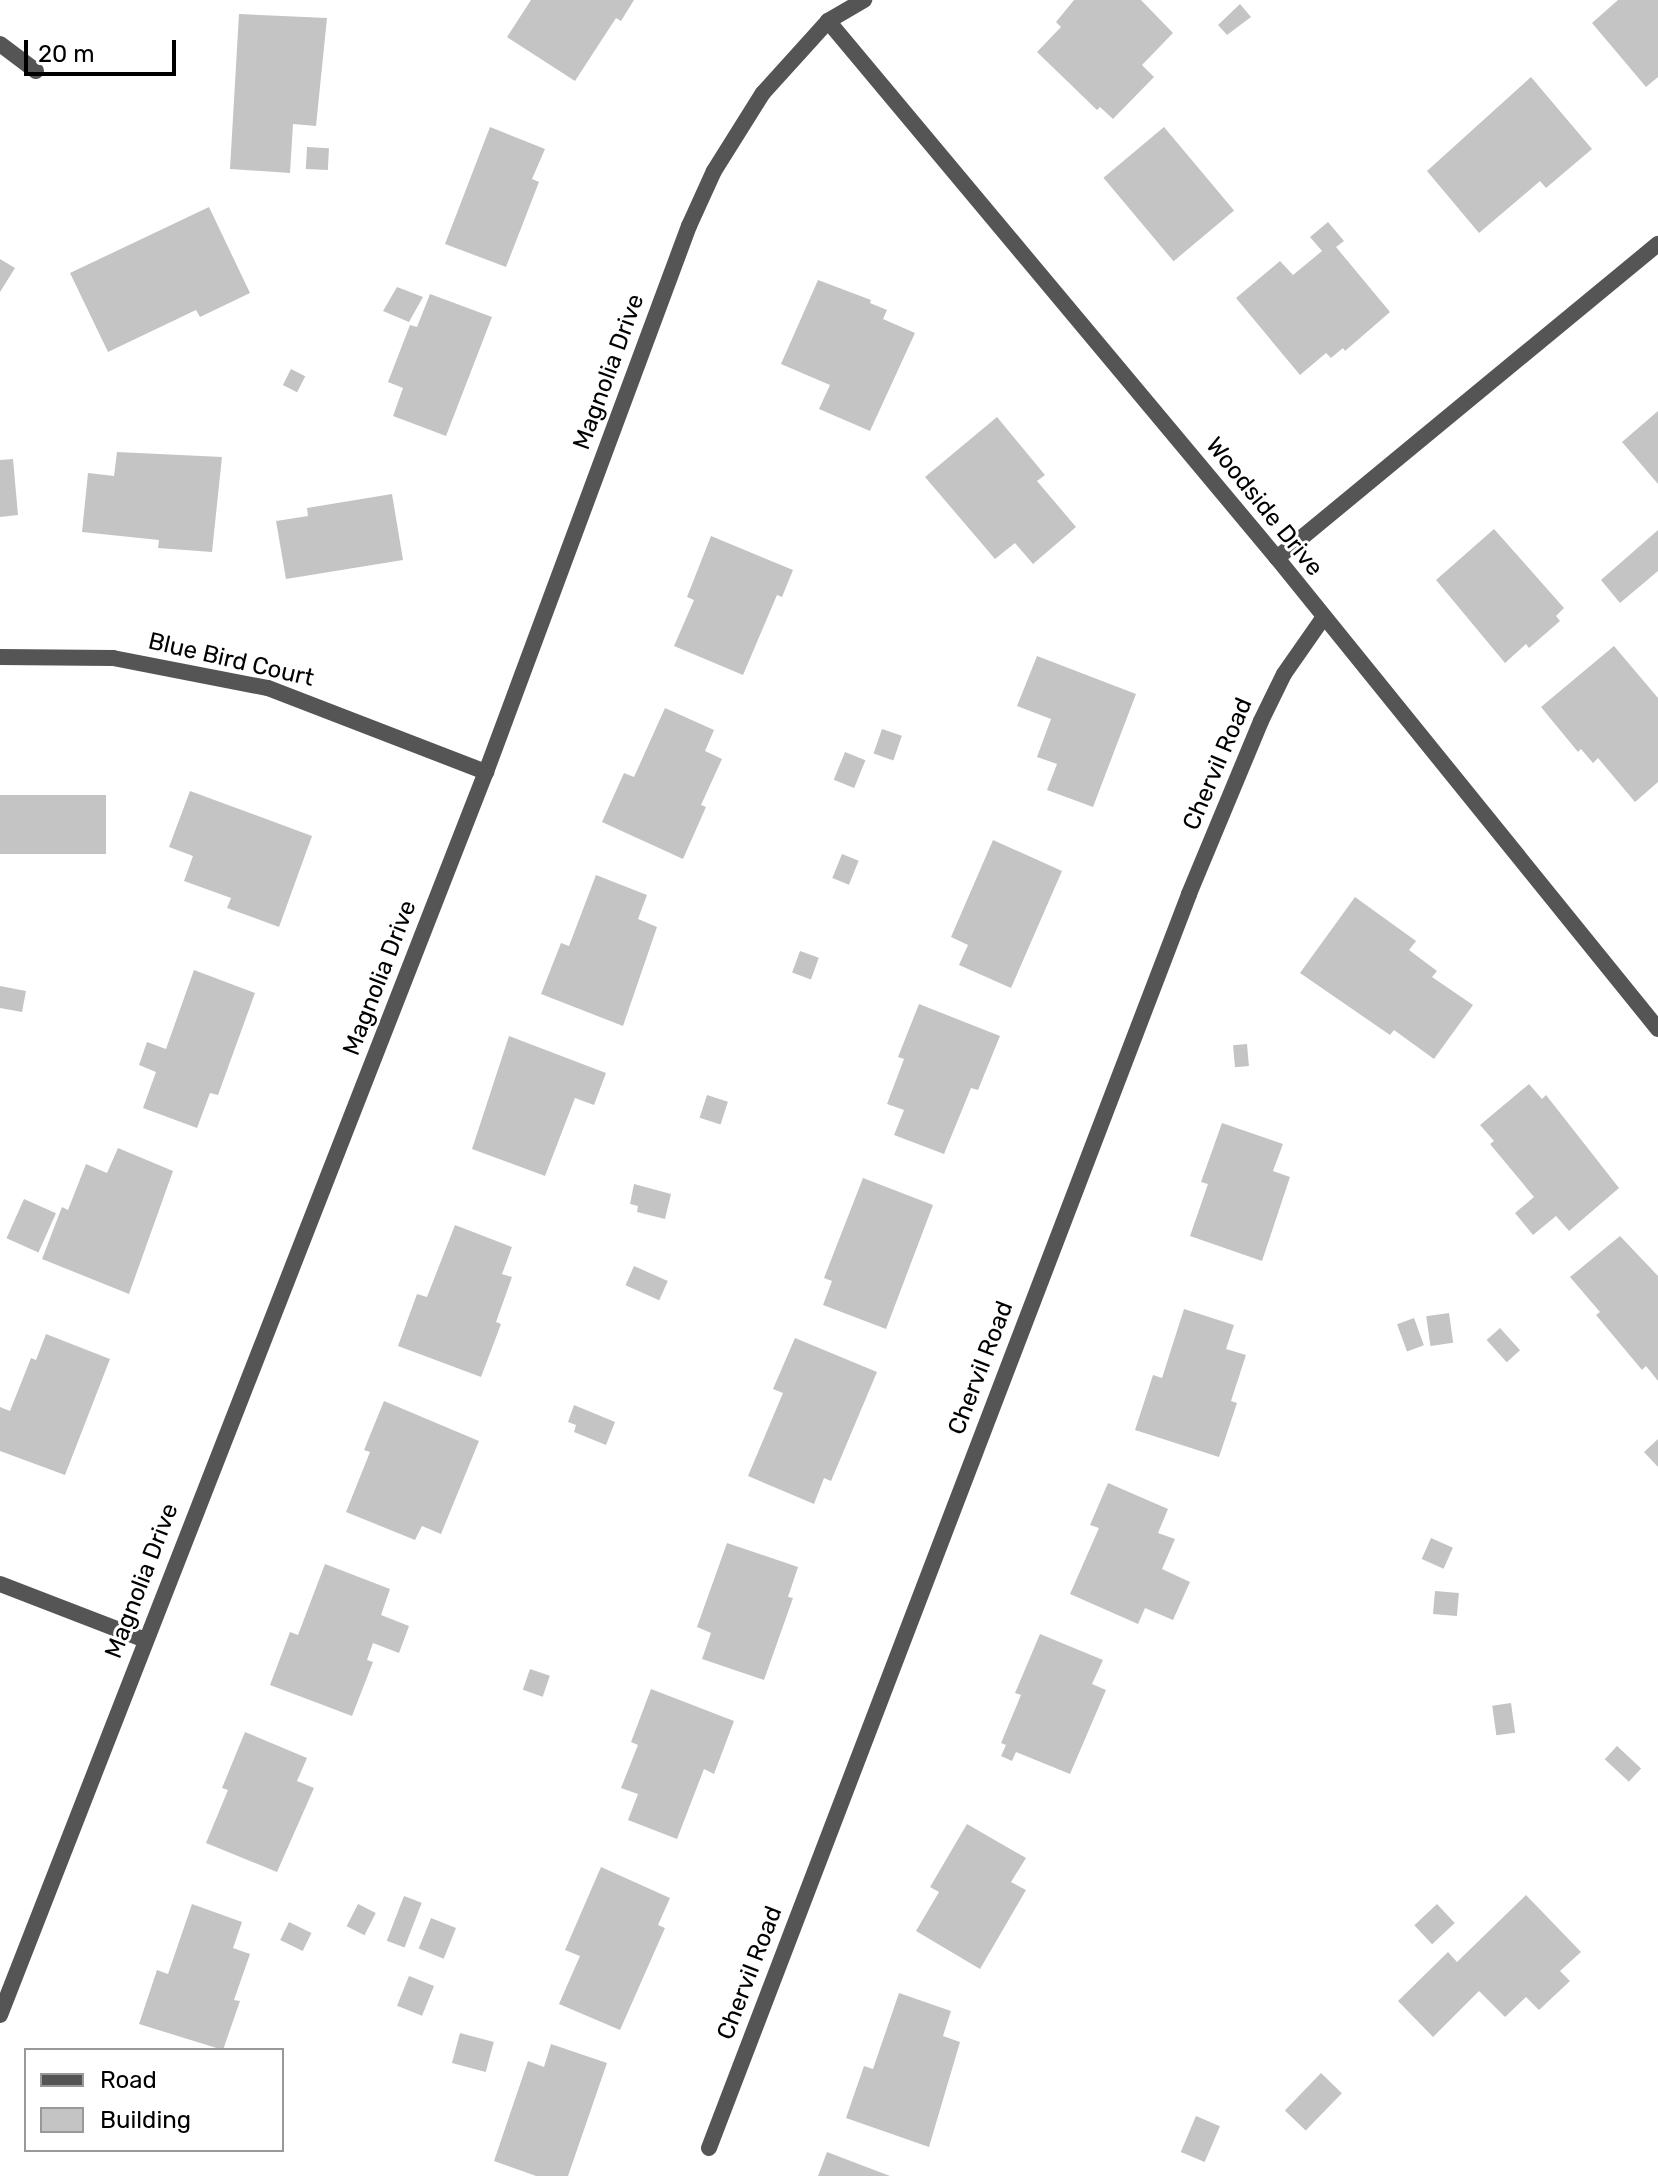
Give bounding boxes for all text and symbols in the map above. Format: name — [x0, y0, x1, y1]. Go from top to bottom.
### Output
scale bar — [28, 24, 180, 74]
text: 20 m — [38, 40, 95, 68]
street label: Magnolia Drive — [568, 290, 650, 454]
street label: Woodside Drive — [1199, 432, 1329, 582]
street label: Blue Bird Court — [145, 627, 317, 693]
street label: Chervil Road — [1177, 694, 1259, 834]
street label: Magnolia Drive — [337, 897, 423, 1059]
street label: Chervil Road — [942, 1297, 1020, 1439]
street label: Magnolia Drive — [99, 1500, 185, 1662]
street label: Chervil Road — [711, 1902, 789, 2044]
legend — [24, 2048, 284, 2152]
text: Road — [100, 2066, 157, 2094]
text: Building — [100, 2106, 191, 2134]

